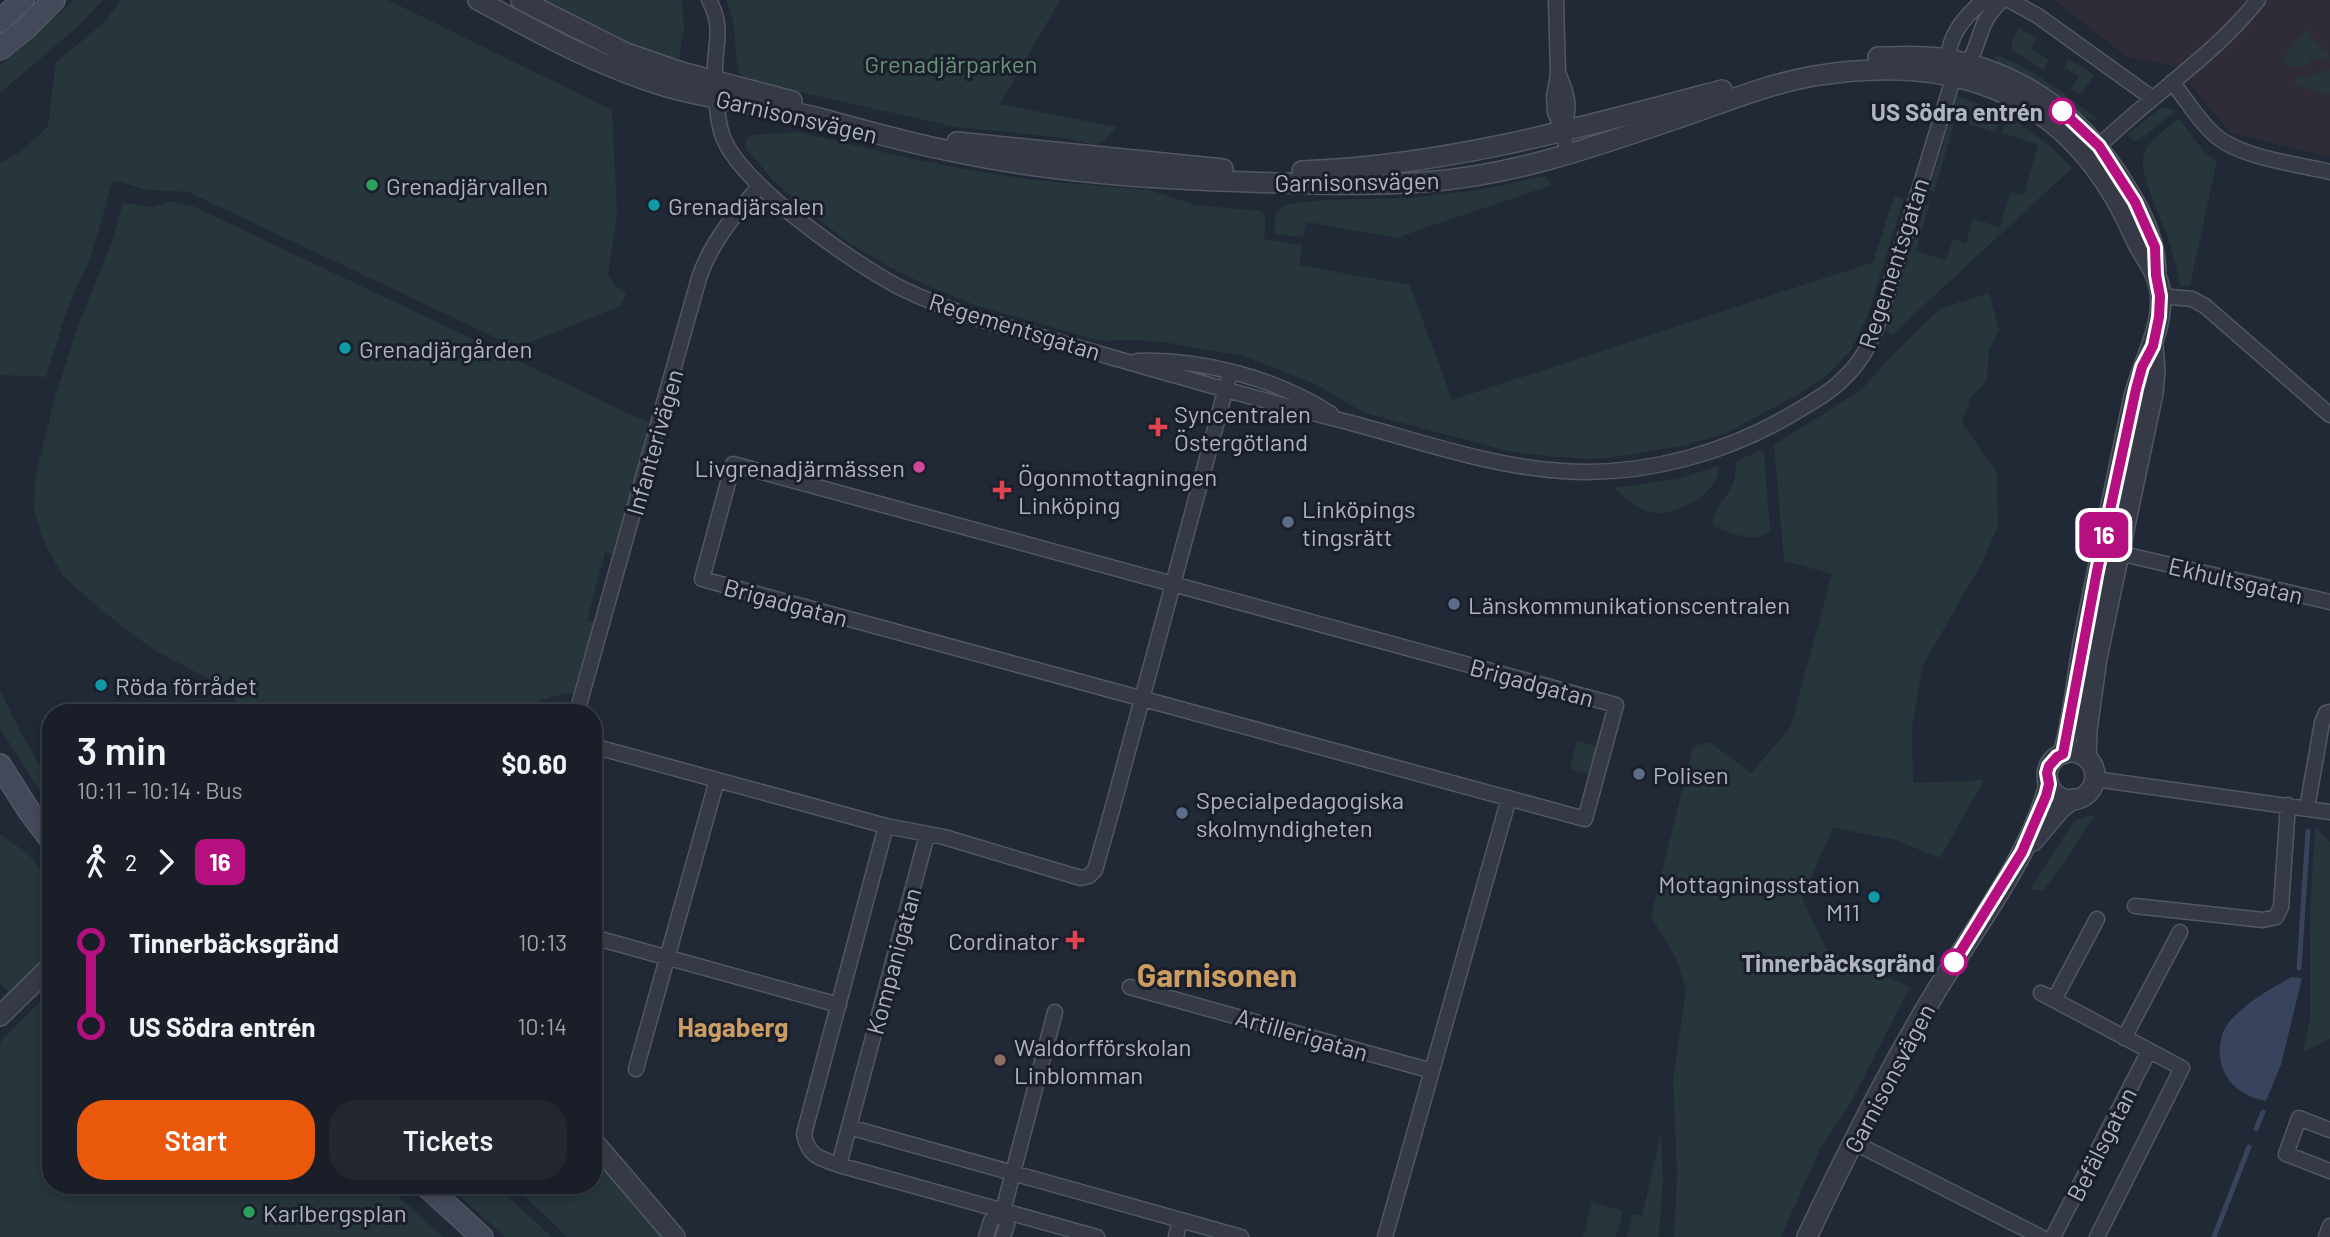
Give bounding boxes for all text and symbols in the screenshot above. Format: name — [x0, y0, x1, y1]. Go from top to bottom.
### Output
park label: Grenadjärparken — [865, 49, 1037, 78]
street label: Garnisonsvägen — [713, 83, 881, 149]
place label: US Södra entrén — [1871, 97, 2043, 126]
marker: US Södra entrén — [2049, 98, 2075, 124]
street label: Garnisonsvägen — [1274, 165, 1440, 197]
place label: Grenadjärvallen — [386, 171, 548, 200]
street label: Regementsgatan — [1852, 174, 1934, 352]
marker: Grenadjärvallen — [364, 177, 380, 193]
place label: Grenadjärsalen — [668, 191, 824, 220]
marker: Grenadjärsalen — [646, 197, 662, 213]
street label: Regementsgatan — [926, 286, 1104, 366]
place label: Grenadjärgården — [359, 334, 533, 363]
marker: Grenadjärgården — [337, 340, 353, 356]
street label: Infanterivägen — [619, 366, 689, 518]
place label: Syncentralen Östergötland — [1174, 399, 1311, 456]
marker: Syncentralen Östergötland — [1148, 417, 1168, 437]
place label: Livgrenadjärmässen — [694, 453, 905, 482]
marker: Livgrenadjärmässen — [911, 459, 927, 475]
place label: Ögonmottagningen Linköping — [1018, 462, 1217, 519]
marker: Ögonmottagningen Linköping — [992, 480, 1012, 500]
place label: Linköpings tingsrätt — [1302, 494, 1416, 551]
line badge: 16 — [2072, 512, 2136, 558]
marker: Linköpings tingsrätt — [1280, 514, 1296, 530]
text: 16 — [2093, 520, 2115, 549]
street label: Ekhultsgatan — [2166, 550, 2306, 610]
street label: Brigadgatan — [721, 572, 851, 632]
place label: Länskommunikationscentralen — [1468, 590, 1790, 619]
marker: Länskommunikationscentralen — [1446, 596, 1462, 612]
street label: Brigadgatan — [1467, 652, 1597, 712]
place label: Röda förrådet — [115, 671, 257, 700]
marker: Röda förrådet — [93, 677, 109, 693]
text: 3 min — [77, 727, 167, 773]
text: $0.60 — [502, 748, 567, 779]
place label: Polisen — [1653, 760, 1729, 789]
marker: Polisen — [1631, 766, 1647, 782]
text: 10:11 – 10:14 · Bus — [77, 776, 243, 804]
place label: Specialpedagogiska skolmyndigheten — [1196, 785, 1404, 842]
marker: Specialpedagogiska skolmyndigheten — [1174, 805, 1190, 821]
icon: walk — [77, 843, 115, 881]
icon: forward — [147, 843, 185, 881]
text: 16 — [209, 847, 231, 876]
text: 2 — [125, 848, 137, 876]
place label: Mottagningsstation M11 — [1658, 869, 1860, 926]
street label: Kompanigatan — [859, 884, 927, 1038]
marker: Mottagningsstation M11 — [1866, 889, 1882, 905]
place label: Cordinator — [948, 926, 1059, 955]
text: Tinnerbäcksgränd — [129, 927, 339, 958]
text: 10:13 — [518, 928, 567, 956]
marker: Cordinator — [1065, 930, 1085, 950]
place label: Tinnerbäcksgränd — [1741, 948, 1935, 977]
marker: Tinnerbäcksgränd — [1941, 949, 1967, 975]
district label: Garnisonen — [1137, 955, 1297, 993]
street label: Garnisonsvägen — [1837, 998, 1941, 1158]
street label: Artillerigatan — [1233, 1001, 1371, 1067]
text: US Södra entrén — [129, 1011, 316, 1042]
district label: Hagaberg — [678, 1011, 788, 1042]
text: 10:14 — [517, 1012, 567, 1040]
place label: Waldorfförskolan Linblomman — [1014, 1032, 1191, 1089]
marker: Waldorfförskolan Linblomman — [992, 1052, 1008, 1068]
street label: Befälsgatan — [2060, 1082, 2142, 1206]
button: Start — [77, 1100, 315, 1180]
button: Tickets — [329, 1100, 567, 1180]
place label: Karlbergsplan — [263, 1198, 407, 1227]
marker: Karlbergsplan — [241, 1204, 257, 1220]

